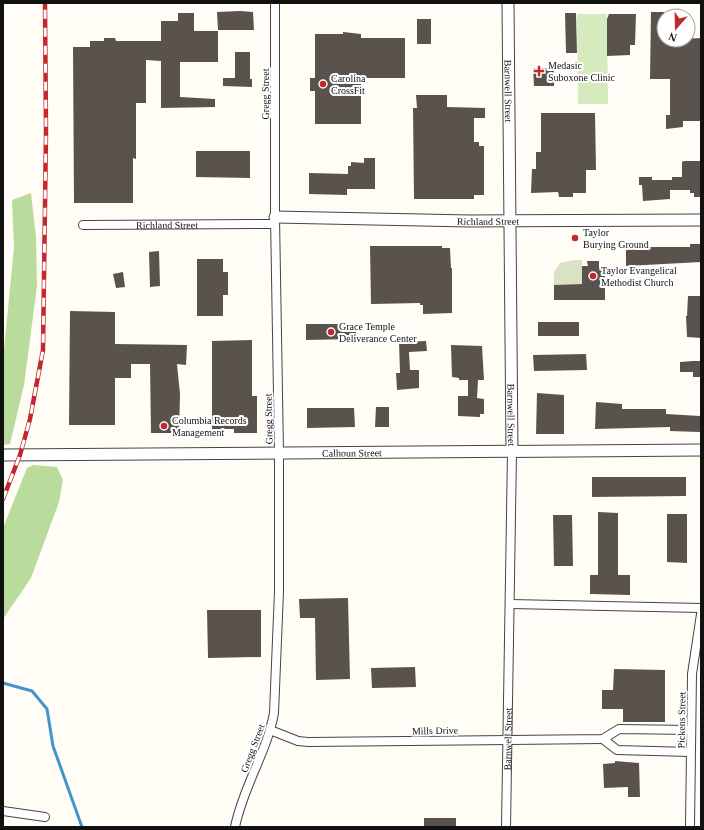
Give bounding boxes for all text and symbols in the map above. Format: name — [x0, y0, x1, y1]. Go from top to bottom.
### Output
north arrow — [656, 8, 696, 48]
text: N — [667, 30, 678, 44]
street label: Barnwell Street — [503, 60, 514, 123]
place label: Medasic Suboxone Clinic — [548, 60, 616, 83]
marker: Medasic Suboxone Clinic — [533, 65, 545, 77]
street label: Gregg Street — [260, 68, 271, 119]
place label: Carolina CrossFit — [331, 73, 366, 96]
marker: Carolina CrossFit — [318, 79, 328, 89]
street label: Richland Street — [457, 216, 519, 227]
street label: Richland Street — [136, 219, 198, 231]
place label: Taylor Burying Ground — [583, 227, 649, 250]
marker: Taylor Burying Ground — [570, 233, 580, 243]
place label: Taylor Evangelical Methodist Church — [601, 265, 677, 288]
marker: Taylor Evangelical Methodist Church — [588, 271, 598, 281]
place label: Grace Temple Deliverance Center — [339, 321, 417, 344]
marker: Grace Temple Deliverance Center — [326, 327, 336, 337]
street label: Barnwell Street — [505, 384, 517, 447]
street label: Gregg Street — [263, 393, 274, 444]
place label: Columbia Records Management — [172, 415, 247, 438]
marker: Columbia Records Management — [159, 421, 169, 431]
street label: Calhoun Street — [322, 447, 382, 459]
street label: Pickens Street — [676, 691, 687, 749]
street label: Barnwell Street — [502, 707, 514, 770]
street label: Gregg Street — [238, 722, 267, 774]
street label: Mills Drive — [412, 725, 459, 736]

